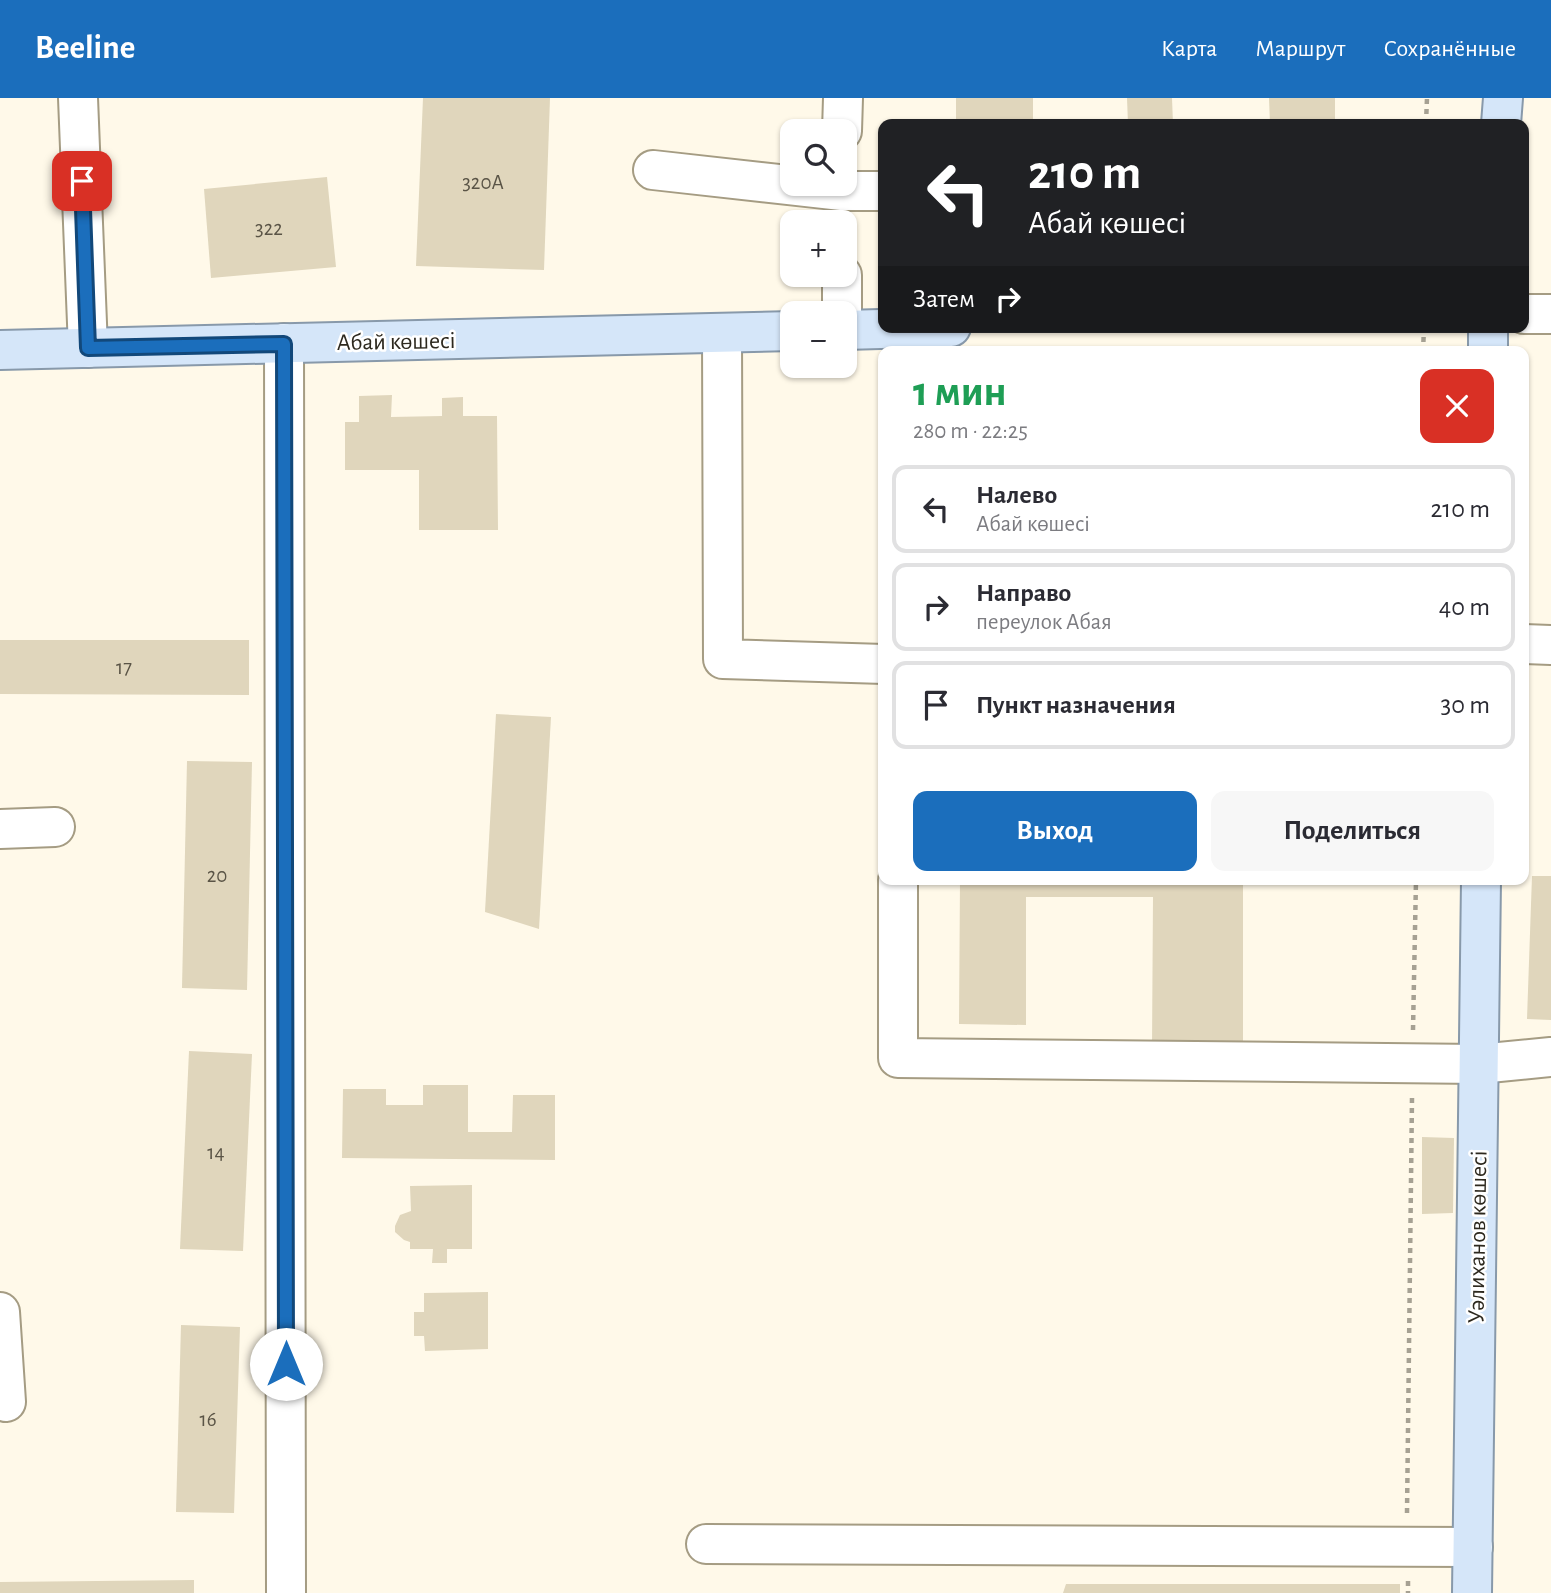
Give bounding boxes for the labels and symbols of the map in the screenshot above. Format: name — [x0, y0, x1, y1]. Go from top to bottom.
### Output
pin — [52, 151, 112, 211]
house number: 320А — [462, 172, 504, 193]
house number: 322 — [255, 218, 283, 239]
street label: Абай көшесі — [336, 329, 456, 355]
house number: 17 — [116, 657, 132, 678]
house number: 20 — [207, 865, 227, 886]
house number: 14 — [207, 1142, 225, 1163]
street label: Уәлиханов көшесі — [1464, 1150, 1492, 1324]
position arrow — [249, 1327, 323, 1401]
house number: 16 — [199, 1409, 217, 1430]

